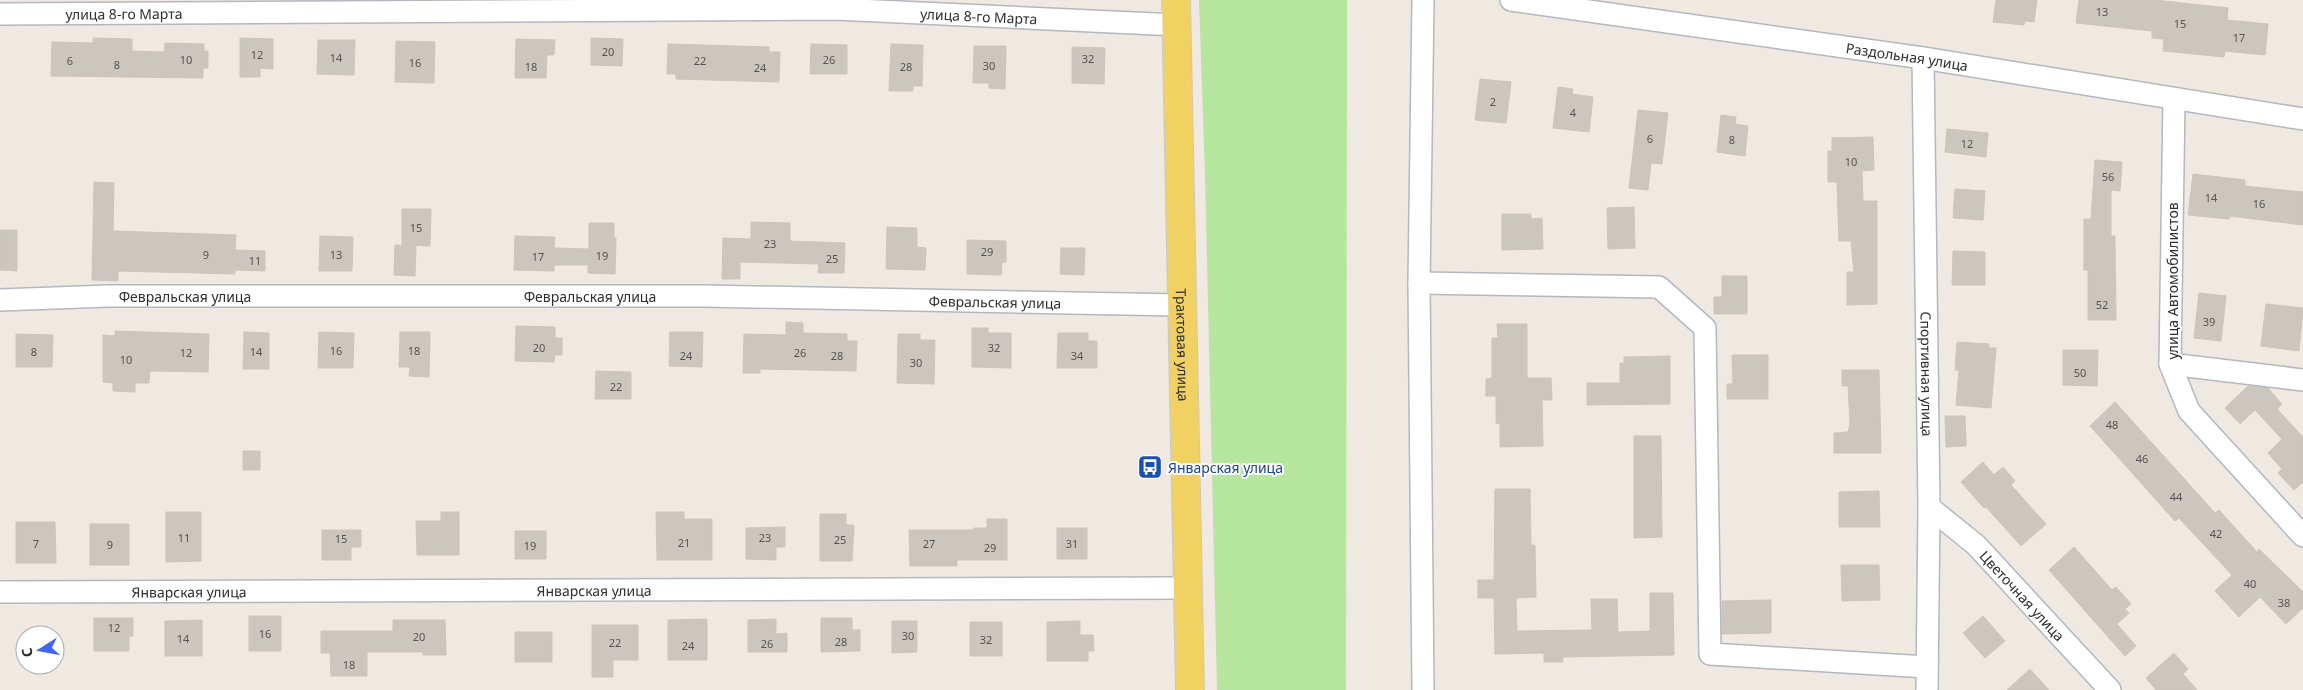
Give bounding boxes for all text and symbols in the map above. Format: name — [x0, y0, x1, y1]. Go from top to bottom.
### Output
street label: улица 8-го Марта — [65, 3, 183, 23]
street label: улица 8-го Марта — [920, 4, 1038, 28]
house number: 13 — [2096, 4, 2108, 19]
house number: 15 — [2174, 16, 2186, 31]
house number: 17 — [2233, 30, 2245, 45]
street label: Раздольная улица — [1845, 38, 1970, 75]
house number: 20 — [602, 44, 614, 59]
house number: 12 — [251, 47, 263, 62]
house number: 14 — [330, 50, 343, 65]
house number: 32 — [1082, 51, 1094, 66]
house number: 10 — [180, 52, 192, 67]
house number: 26 — [823, 52, 835, 67]
house number: 6 — [67, 53, 73, 68]
house number: 22 — [694, 53, 706, 68]
house number: 16 — [409, 55, 421, 70]
house number: 8 — [114, 57, 120, 72]
house number: 30 — [983, 58, 995, 73]
house number: 18 — [525, 59, 537, 74]
house number: 28 — [900, 59, 912, 74]
house number: 24 — [754, 60, 767, 75]
house number: 2 — [1490, 94, 1496, 109]
house number: 4 — [1570, 105, 1577, 120]
house number: 6 — [1647, 131, 1653, 146]
house number: 8 — [1729, 132, 1735, 147]
house number: 12 — [1961, 136, 1973, 151]
house number: 10 — [1845, 154, 1857, 169]
house number: 56 — [2102, 169, 2114, 184]
house number: 14 — [2205, 190, 2218, 205]
house number: 16 — [2253, 196, 2265, 211]
street label: улица Автомобилистов — [2163, 202, 2182, 360]
house number: 15 — [410, 220, 422, 235]
house number: 23 — [764, 236, 776, 251]
house number: 29 — [981, 244, 993, 259]
house number: 9 — [203, 247, 209, 262]
house number: 13 — [330, 247, 342, 262]
house number: 19 — [596, 248, 608, 263]
house number: 17 — [532, 249, 544, 264]
house number: 25 — [826, 251, 838, 266]
house number: 11 — [249, 253, 261, 268]
street label: Февральская улица — [119, 287, 251, 306]
street label: Февральская улица — [524, 287, 656, 306]
street label: Трактовая улица — [1172, 288, 1194, 402]
street label: Февральская улица — [928, 291, 1061, 312]
house number: 52 — [2096, 297, 2108, 312]
street label: Спортивная улица — [1917, 311, 1938, 437]
house number: 39 — [2203, 314, 2215, 329]
house number: 20 — [533, 340, 545, 355]
house number: 32 — [988, 340, 1000, 355]
house number: 16 — [330, 343, 342, 358]
house number: 18 — [408, 343, 420, 358]
house number: 8 — [31, 344, 37, 359]
house number: 14 — [250, 344, 263, 359]
house number: 12 — [180, 345, 192, 360]
house number: 26 — [794, 345, 806, 360]
house number: 24 — [680, 348, 693, 363]
house number: 28 — [831, 348, 843, 363]
house number: 34 — [1071, 348, 1084, 363]
house number: 10 — [120, 352, 132, 367]
house number: 30 — [910, 355, 922, 370]
house number: 50 — [2074, 365, 2086, 380]
house number: 22 — [610, 379, 622, 394]
house number: 48 — [2106, 417, 2118, 432]
house number: 46 — [2136, 451, 2148, 466]
bus stop icon: Январская улица — [1137, 454, 1163, 480]
place label: Январская улица — [1168, 458, 1283, 477]
house number: 44 — [2170, 489, 2183, 504]
house number: 42 — [2210, 526, 2222, 541]
house number: 11 — [178, 530, 190, 545]
house number: 23 — [759, 530, 771, 545]
house number: 15 — [335, 531, 347, 546]
house number: 25 — [834, 532, 846, 547]
house number: 21 — [678, 535, 690, 550]
house number: 7 — [33, 536, 39, 551]
house number: 27 — [923, 536, 935, 551]
house number: 31 — [1066, 536, 1078, 551]
house number: 9 — [107, 537, 113, 552]
house number: 19 — [524, 538, 536, 553]
house number: 29 — [984, 540, 996, 555]
street label: Цветочная улица — [1976, 546, 2069, 645]
house number: 40 — [2244, 576, 2256, 591]
street label: Январская улица — [536, 580, 652, 600]
street label: Январская улица — [131, 582, 247, 601]
house number: 38 — [2278, 595, 2290, 610]
house number: 12 — [108, 620, 120, 635]
north arrow — [15, 625, 65, 675]
house number: 16 — [259, 626, 271, 641]
house number: 30 — [902, 628, 914, 643]
house number: 20 — [413, 629, 425, 644]
house number: 14 — [177, 631, 190, 646]
house number: 32 — [980, 632, 992, 647]
house number: 28 — [835, 634, 847, 649]
house number: 22 — [609, 635, 621, 650]
house number: 26 — [761, 636, 773, 651]
house number: 24 — [682, 638, 695, 653]
text: С — [17, 646, 37, 659]
house number: 18 — [343, 657, 355, 672]

